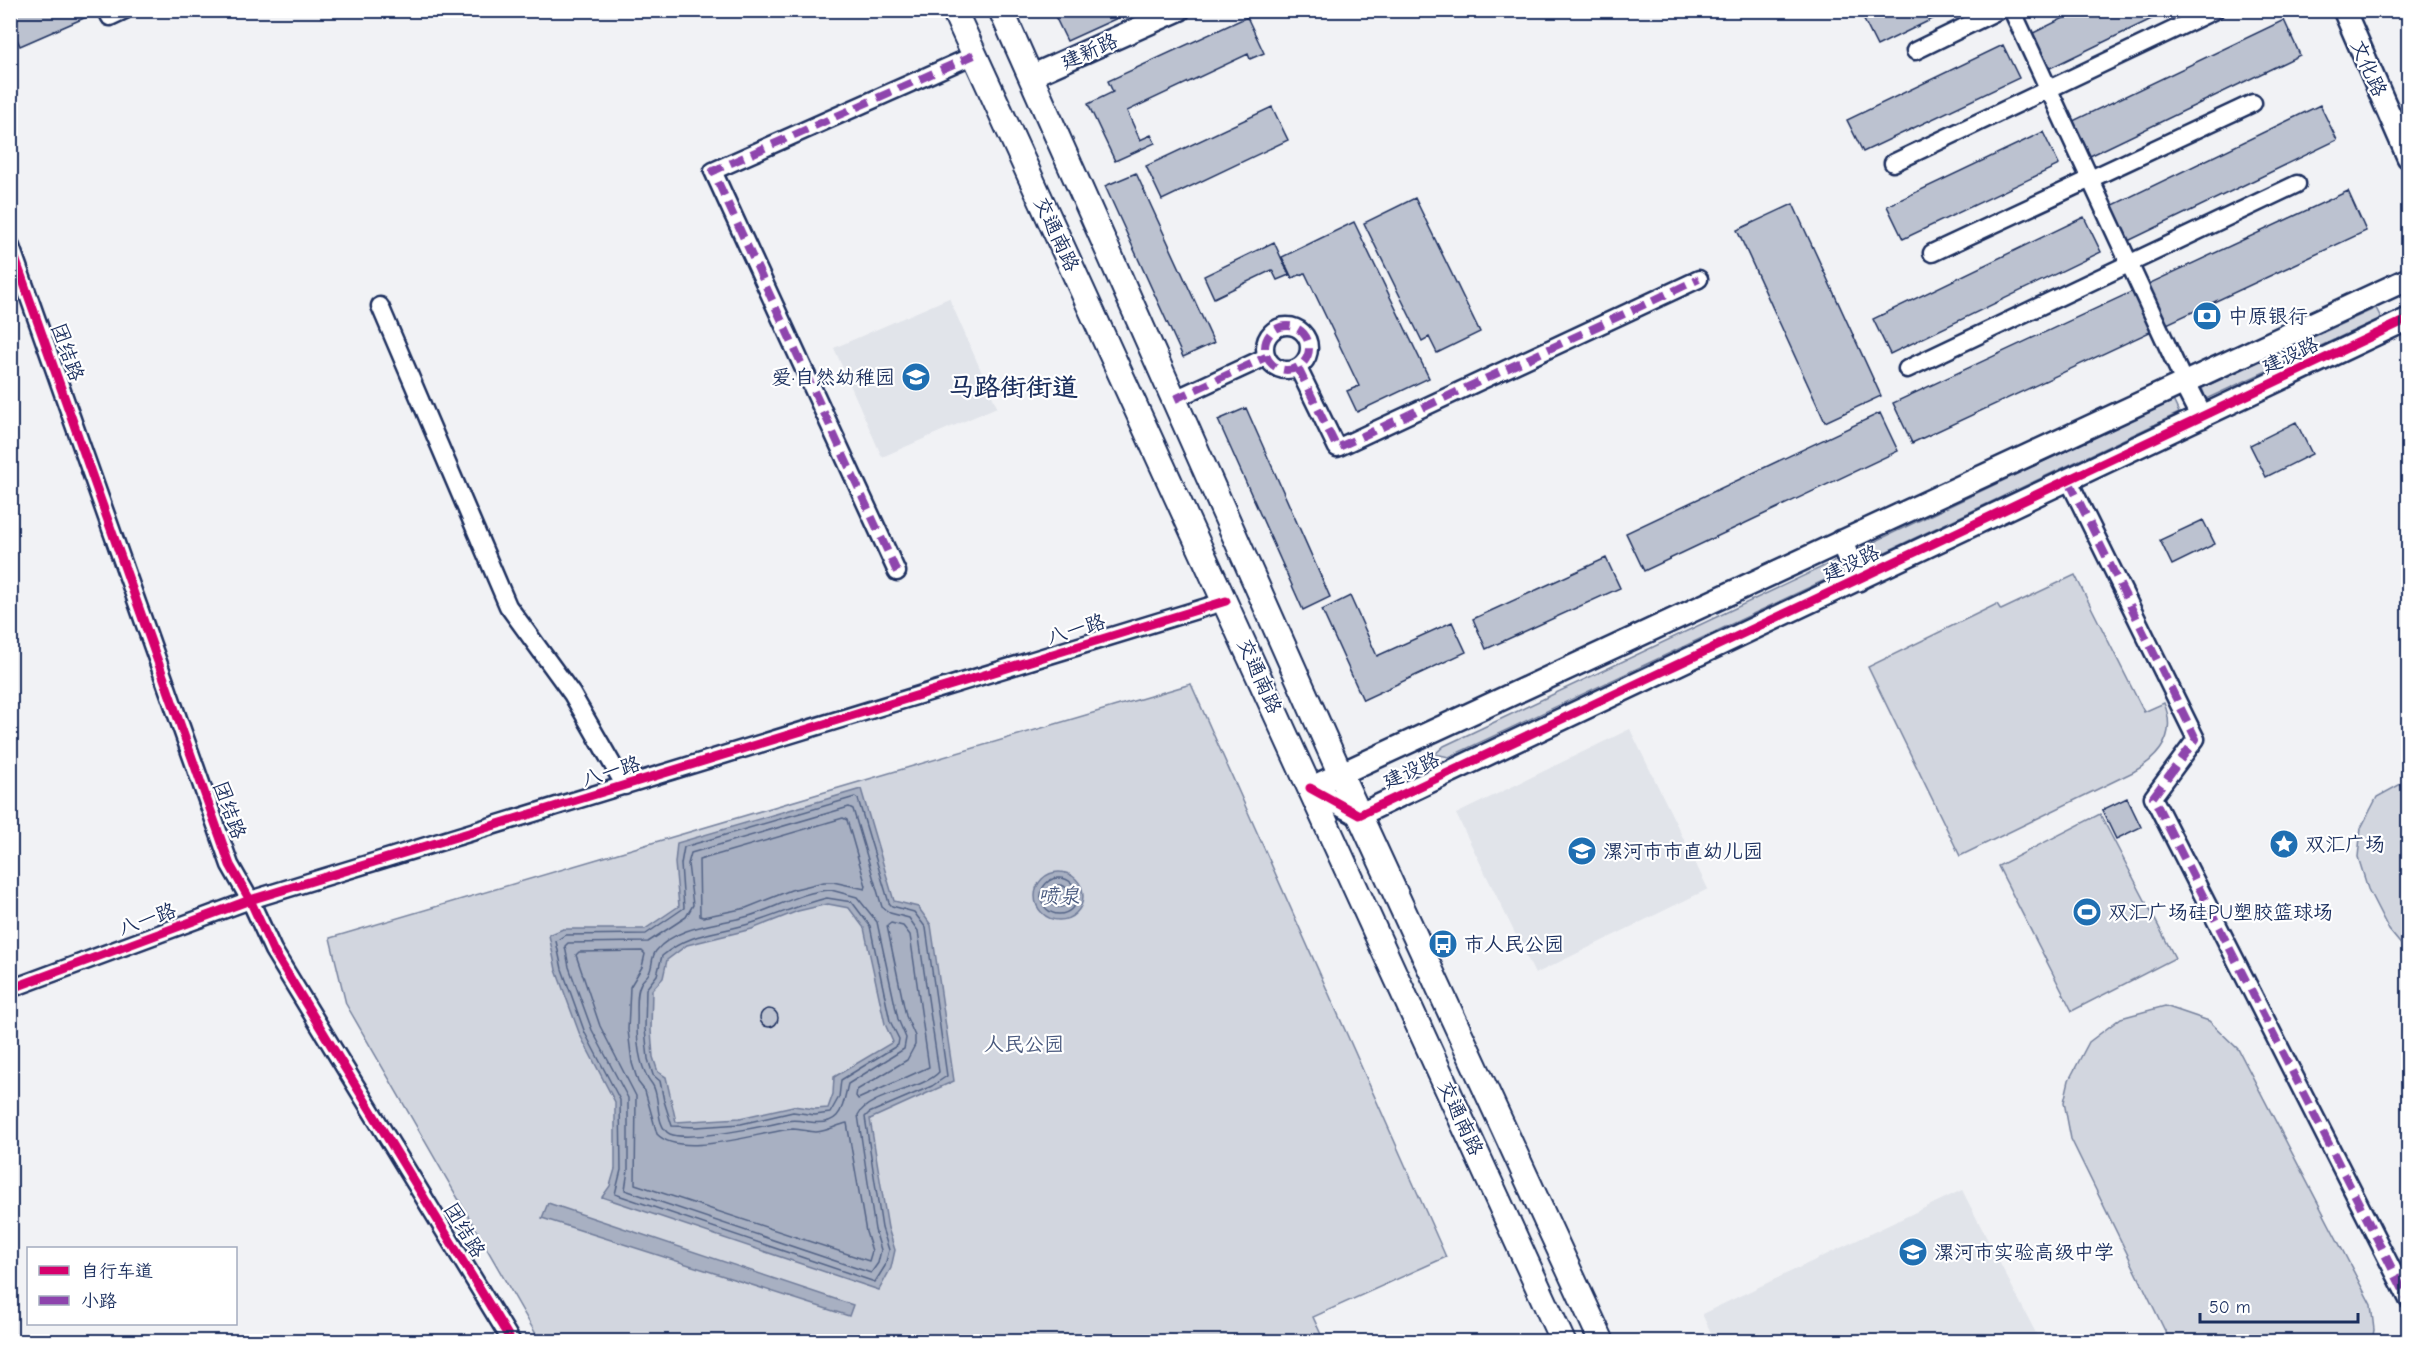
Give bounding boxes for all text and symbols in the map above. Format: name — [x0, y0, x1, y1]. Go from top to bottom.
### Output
street label: 建新路 — [1057, 28, 1122, 74]
street label: 文化路 — [2346, 36, 2392, 101]
street label: 交通南路 — [1029, 193, 1084, 276]
bank icon: 中原银行 — [2191, 300, 2223, 332]
place label: 中原银行 — [2228, 305, 2308, 328]
street label: 团结路 — [46, 320, 89, 385]
street label: 建设路 — [2258, 332, 2323, 379]
school or university icon: 爱·自然幼稚园 — [900, 361, 932, 393]
place label: 爱·自然幼稚园 — [771, 366, 895, 389]
district label: 马路街街道 — [948, 373, 1078, 403]
street label: 建设路 — [1819, 540, 1884, 587]
street label: 八一路 — [1044, 609, 1109, 649]
street label: 交通南路 — [1233, 635, 1287, 718]
street label: 建设路 — [1379, 747, 1444, 794]
street label: 八一路 — [579, 751, 644, 791]
street label: 团结路 — [208, 778, 251, 843]
place icon: 双汇广场 — [2268, 828, 2300, 860]
place label: 双汇广场 — [2305, 833, 2385, 856]
school or university icon: 漯河市市直幼儿园 — [1566, 835, 1598, 867]
place label: 漯河市市直幼儿园 — [1603, 840, 1763, 863]
water label: 喷泉 — [1038, 884, 1080, 908]
sports icon: 双汇广场硅PU塑胶篮球场 — [2071, 896, 2103, 928]
street label: 八一路 — [115, 898, 180, 941]
place label: 双汇广场硅PU塑胶篮球场 — [2108, 901, 2333, 924]
bus stop icon: 市人民公园 — [1427, 928, 1459, 960]
place label: 市人民公园 — [1464, 933, 1564, 956]
park label: 人民公园 — [984, 1033, 1064, 1056]
street label: 交通南路 — [1433, 1077, 1488, 1160]
street label: 团结路 — [439, 1199, 490, 1263]
school or university icon: 漯河市实验高级中学 — [1897, 1236, 1929, 1268]
place label: 漯河市实验高级中学 — [1934, 1241, 2114, 1264]
legend — [27, 1247, 237, 1325]
text: 自行车道 — [81, 1261, 153, 1282]
scale bar — [2200, 1286, 2358, 1324]
text: 小路 — [81, 1291, 117, 1312]
text: 50 m — [2209, 1297, 2251, 1318]

